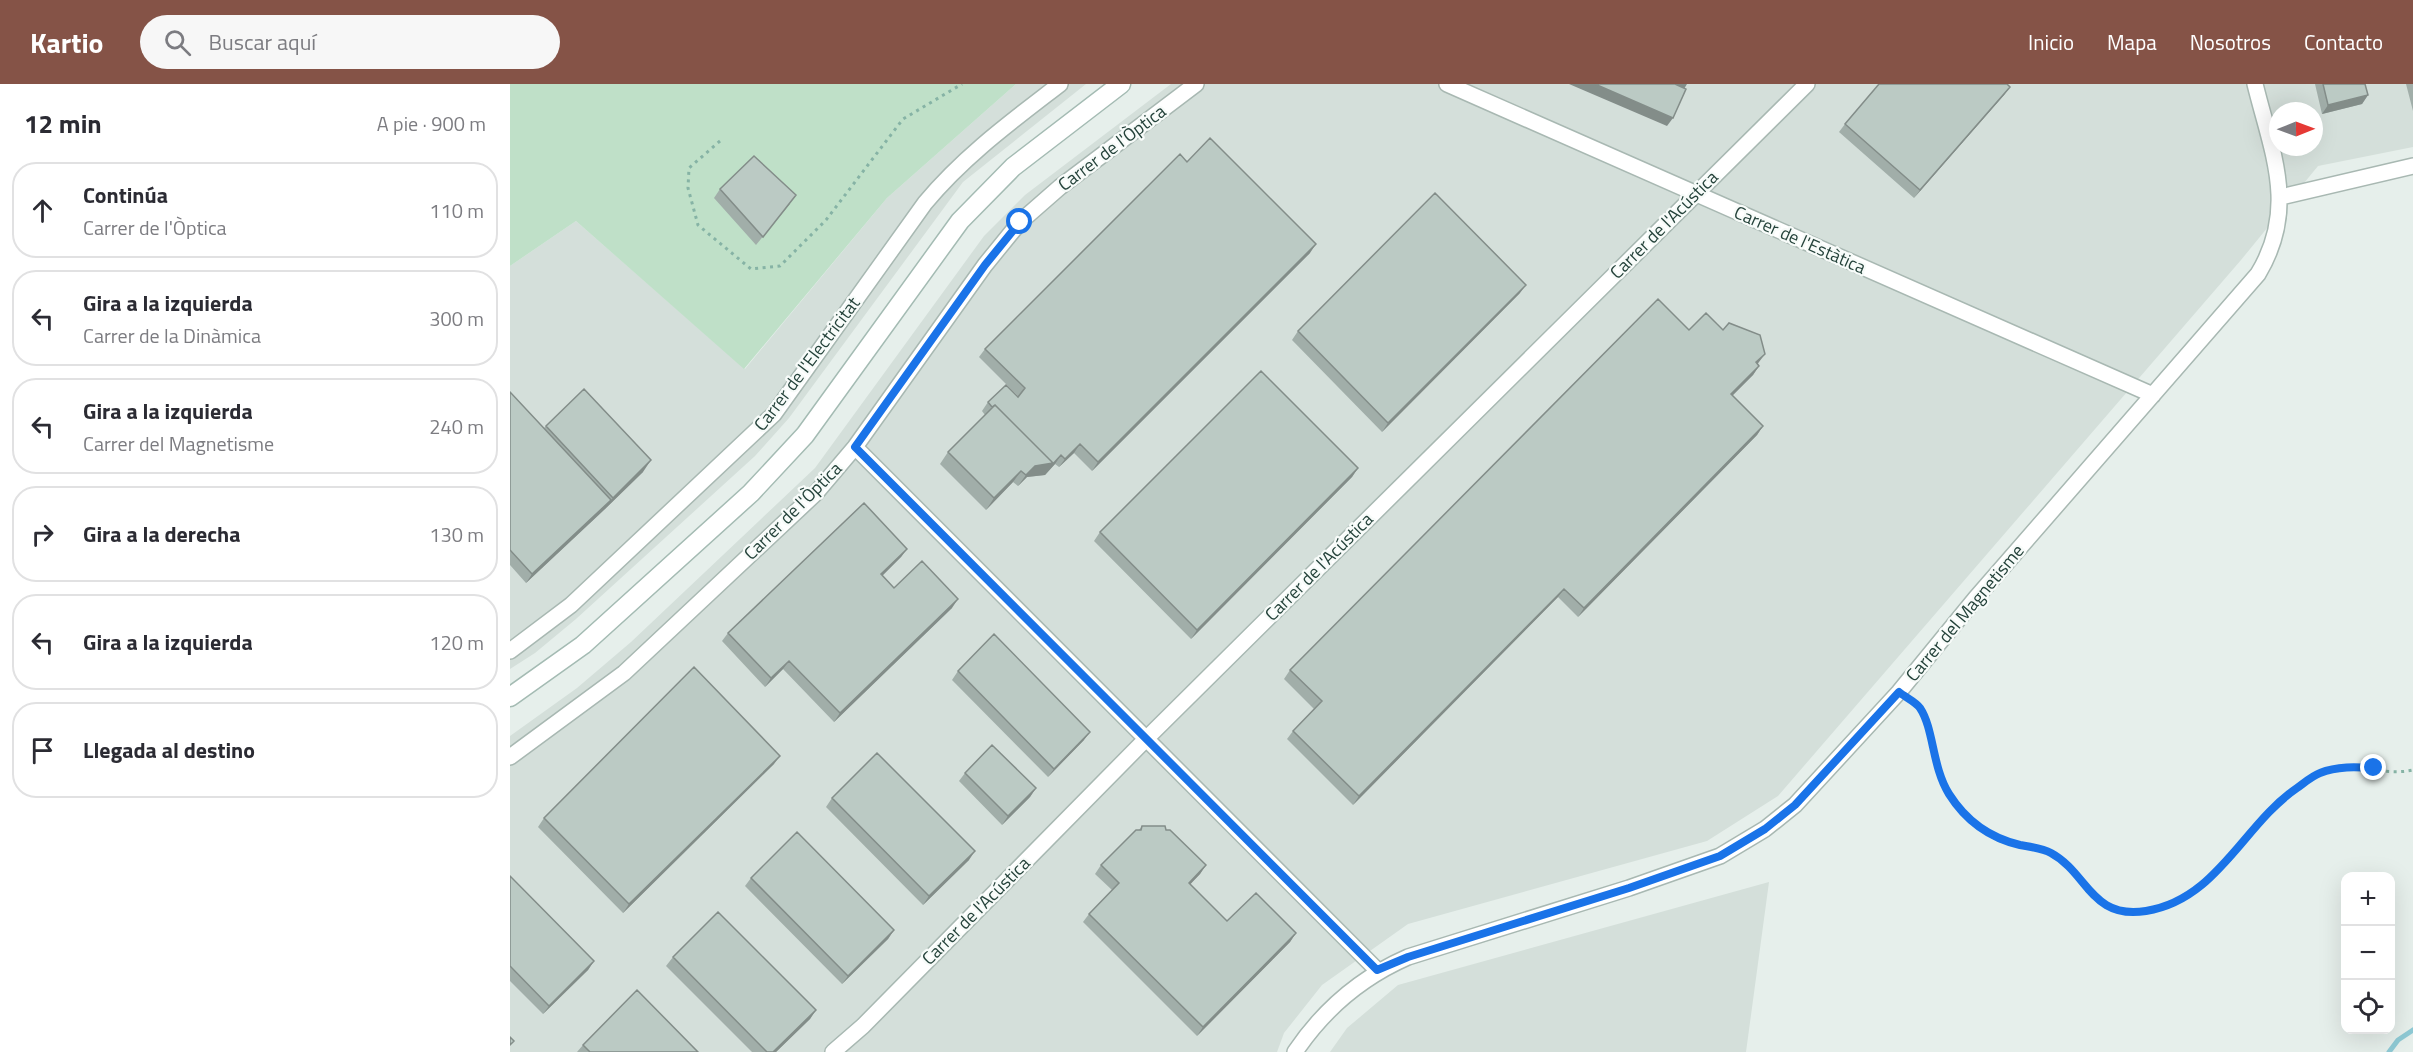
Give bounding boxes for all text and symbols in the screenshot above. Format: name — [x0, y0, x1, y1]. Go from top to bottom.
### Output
search box — [140, 15, 560, 69]
text: Kartio — [30, 21, 104, 64]
text: Buscar aquí — [209, 25, 316, 59]
icon: search — [161, 26, 194, 59]
text: Inicio — [2028, 26, 2074, 58]
text: Mapa — [2107, 26, 2157, 58]
text: Nosotros — [2190, 26, 2271, 58]
text: Contacto — [2304, 26, 2383, 58]
street label: Carrer de l'Òptica — [1052, 98, 1171, 197]
north arrow — [2269, 102, 2323, 156]
text: 12 min — [24, 104, 102, 143]
text: A pie · 900 m — [377, 108, 486, 139]
street label: Carrer de l'Acústica — [1603, 164, 1724, 285]
text: Continúa — [83, 178, 168, 212]
icon: ahead — [26, 194, 59, 227]
text: 110 m — [429, 195, 484, 226]
street label: Carrer de l'Estàtica — [1730, 198, 1870, 281]
route start — [1006, 208, 1032, 234]
text: Carrer de l'Òptica — [83, 212, 227, 243]
text: Gira a la izquierda — [83, 286, 253, 320]
street label: Carrer de l'Electricitat — [747, 290, 866, 436]
icon: left — [26, 302, 59, 335]
text: 300 m — [429, 303, 484, 334]
text: Carrer de la Dinàmica — [83, 320, 261, 351]
text: Gira a la izquierda — [83, 394, 253, 428]
icon: left — [26, 410, 59, 443]
text: 240 m — [429, 411, 484, 442]
text: Carrer del Magnetisme — [83, 428, 274, 459]
street label: Carrer de l'Òptica — [737, 455, 848, 566]
street label: Carrer de l'Acústica — [1258, 506, 1379, 627]
text: Gira a la derecha — [83, 517, 240, 551]
icon: right — [26, 518, 59, 551]
text: 130 m — [429, 519, 484, 550]
street label: Carrer del Magnetisme — [1899, 538, 2030, 687]
text: Gira a la izquierda — [83, 625, 253, 659]
icon: left — [26, 626, 59, 659]
text: 120 m — [429, 627, 484, 658]
text: Llegada al destino — [83, 733, 255, 767]
icon: arrive — [26, 734, 59, 767]
route end — [2360, 754, 2386, 780]
street label: Carrer de l'Acústica — [915, 850, 1036, 971]
map controls — [2341, 872, 2395, 1034]
button: + — [2341, 872, 2395, 926]
button: − — [2341, 926, 2395, 980]
button: locate — [2341, 980, 2395, 1034]

